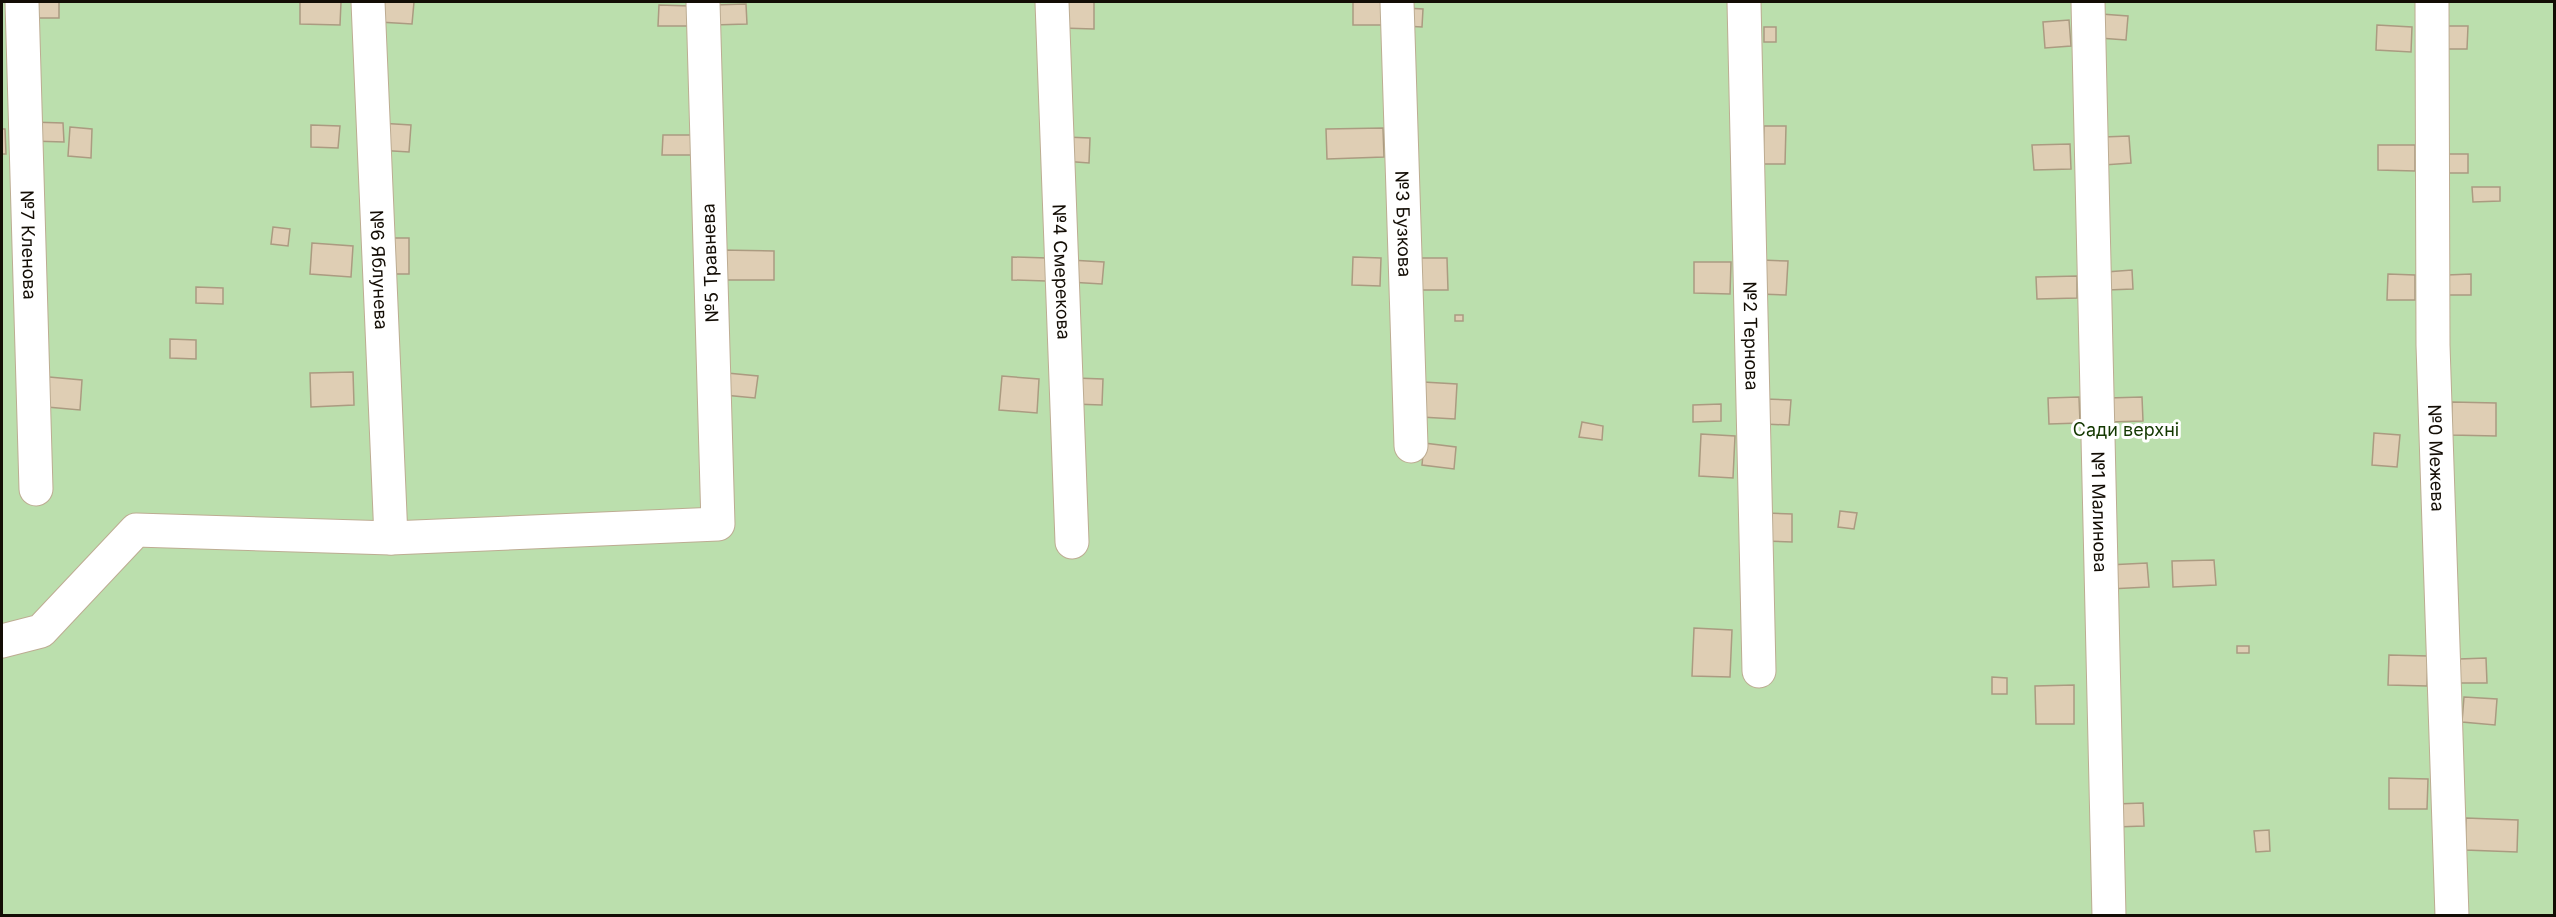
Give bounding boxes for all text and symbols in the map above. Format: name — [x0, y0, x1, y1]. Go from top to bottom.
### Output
street label: №3 Бузкова — [1392, 170, 1416, 277]
street label: №7 Кленова — [17, 190, 41, 300]
street label: №5 Травнева — [697, 203, 723, 323]
street label: №4 Смерекова — [1049, 204, 1075, 340]
street label: №6 Яблунева — [366, 209, 393, 330]
street label: №2 Тернова — [1740, 281, 1763, 391]
street label: №0 Межева — [2424, 404, 2449, 512]
park label: Сади верхні — [2073, 419, 2179, 440]
street label: №1 Малинова — [2088, 451, 2112, 573]

